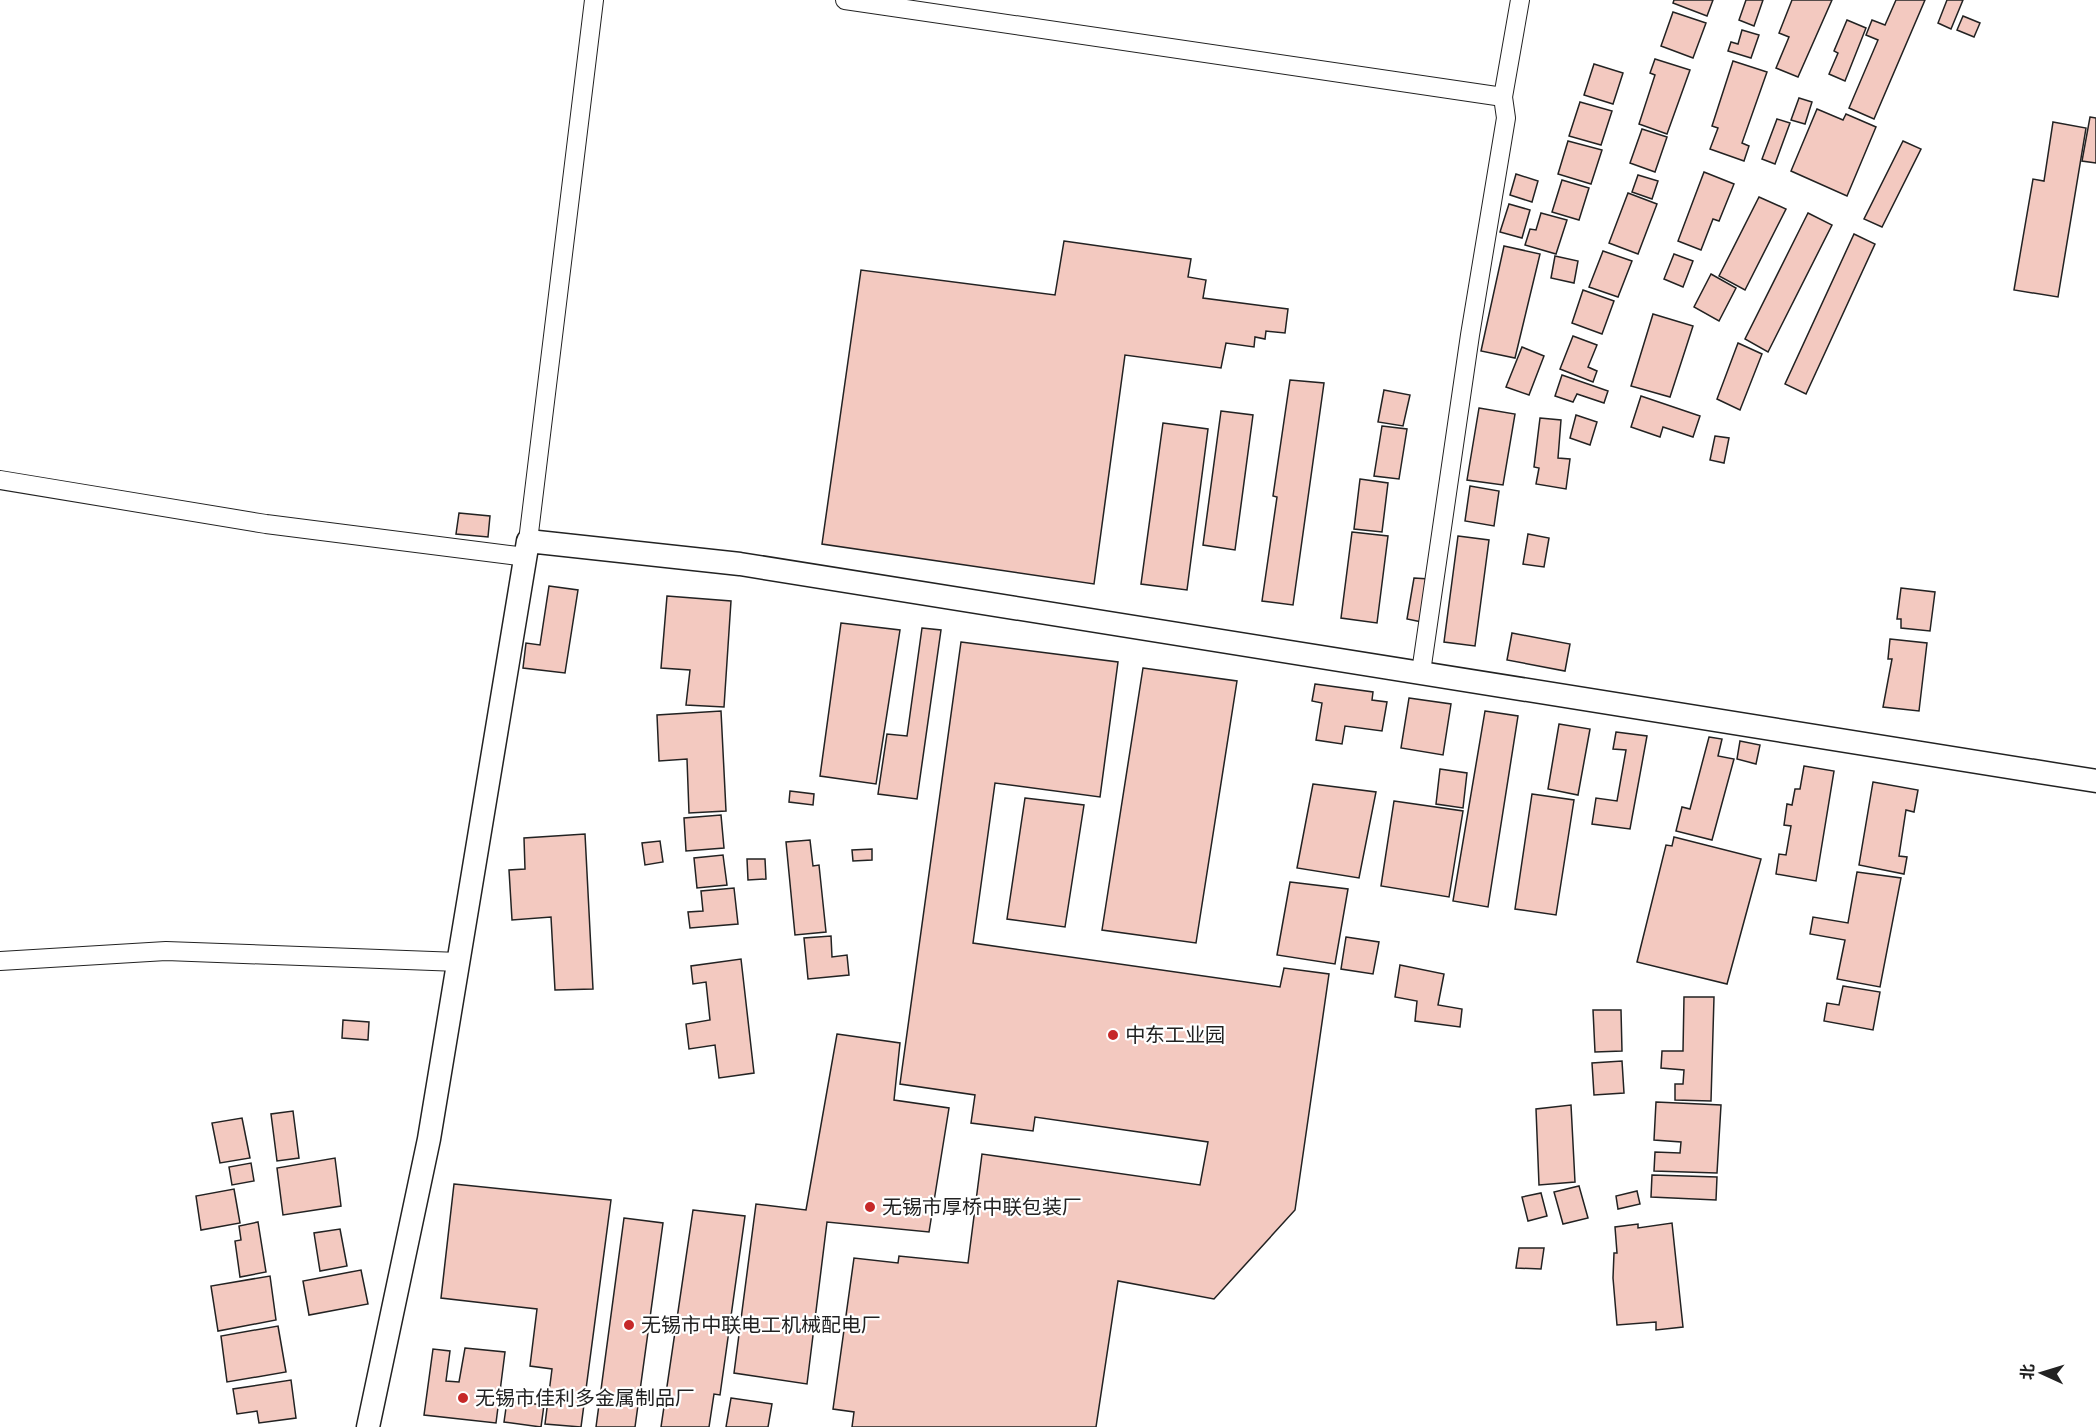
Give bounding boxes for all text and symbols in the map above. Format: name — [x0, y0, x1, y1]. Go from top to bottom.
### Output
place label: 中东工业园 — [1125, 1023, 1225, 1047]
marker: 中东工业园 — [1106, 1028, 1120, 1042]
place label: 无锡市厚桥中联包装厂 — [882, 1195, 1082, 1219]
marker: 无锡市厚桥中联包装厂 — [863, 1200, 877, 1214]
place label: 无锡市中联电工机械配电厂 — [641, 1313, 881, 1337]
marker: 无锡市中联电工机械配电厂 — [622, 1318, 636, 1332]
north arrow — [2012, 1343, 2072, 1403]
text: 北 — [2017, 1363, 2038, 1381]
place label: 无锡市佳利多金属制品厂 — [475, 1386, 695, 1410]
marker: 无锡市佳利多金属制品厂 — [456, 1391, 470, 1405]

